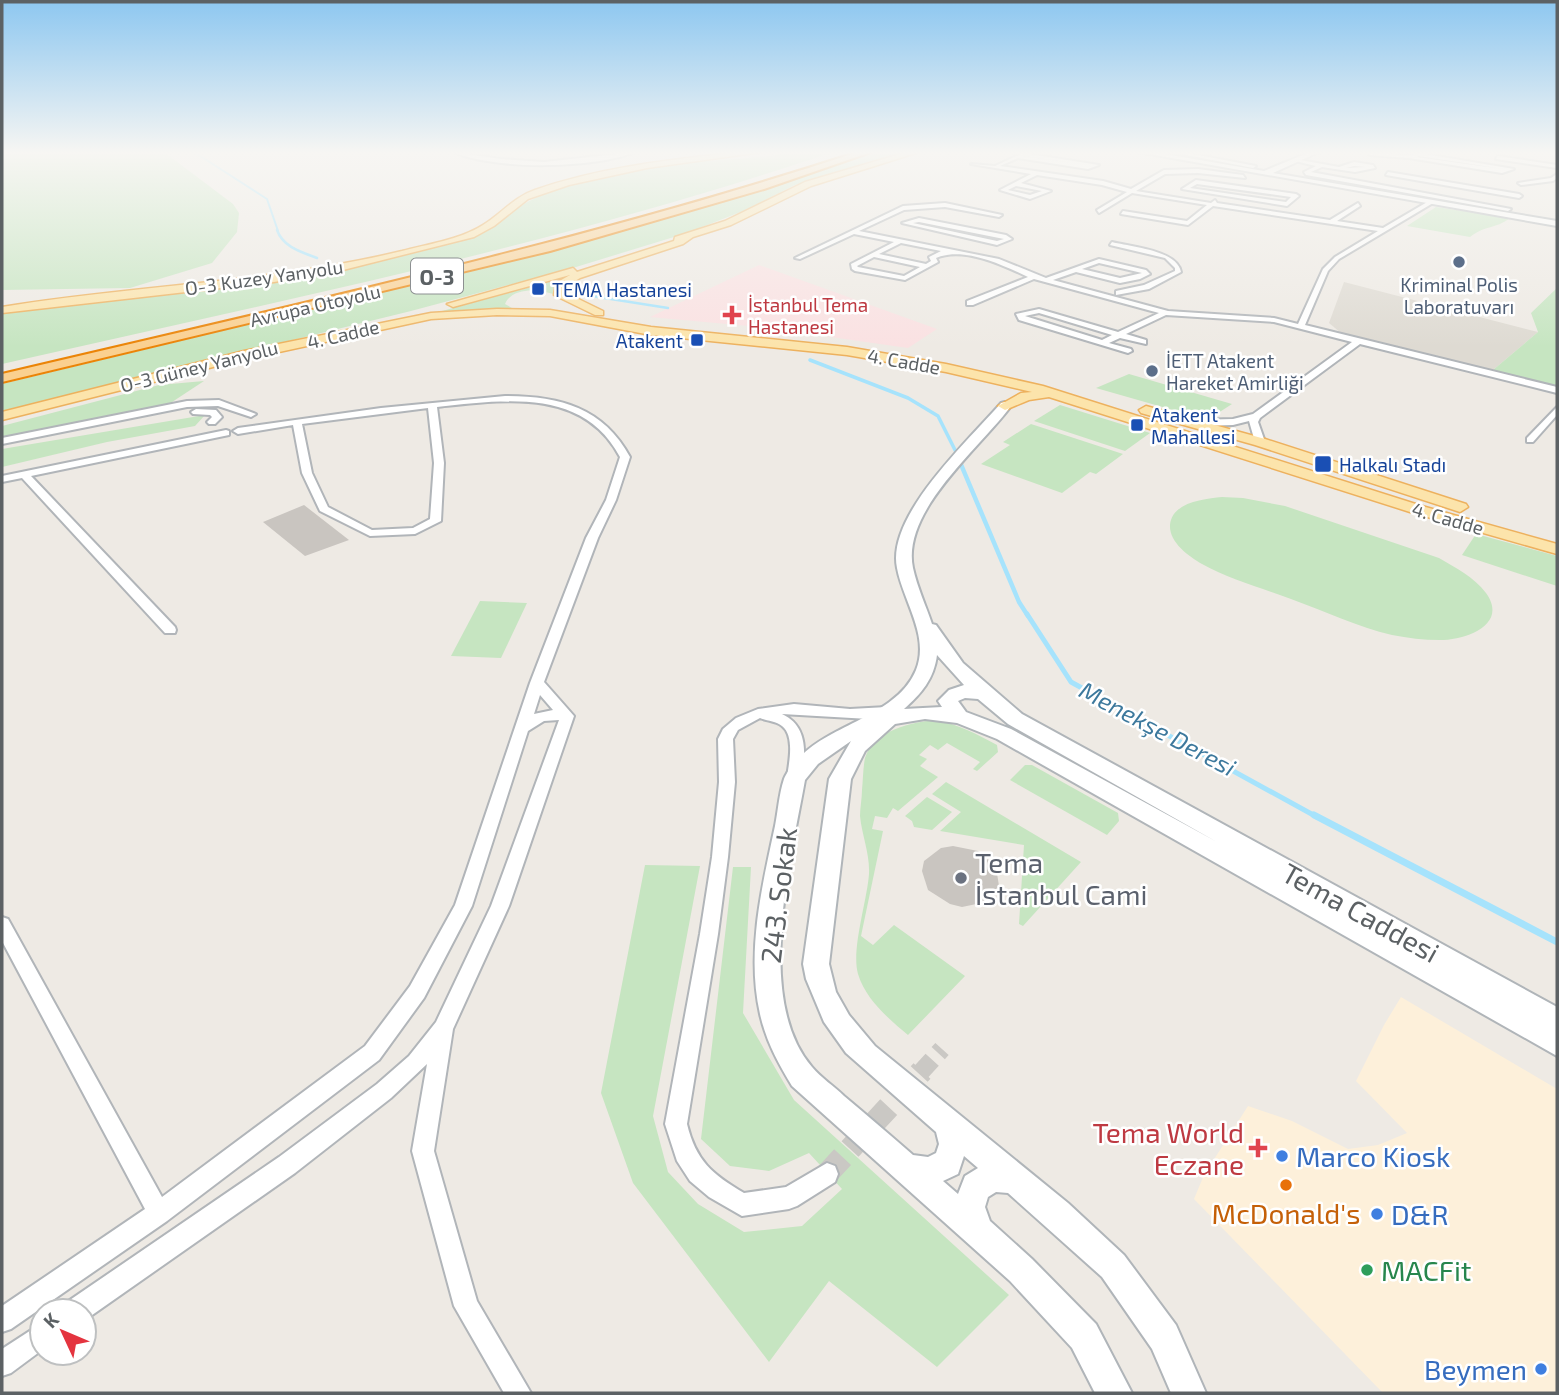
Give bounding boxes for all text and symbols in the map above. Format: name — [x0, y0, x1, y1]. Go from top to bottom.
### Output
marker: Kriminal Polis Laboratuvarı — [1451, 254, 1467, 270]
street label: O-3 Kuzey Yanyolu — [183, 255, 345, 299]
road number: O-3 — [411, 258, 463, 294]
place label: Kriminal Polis Laboratuvarı — [1400, 273, 1518, 318]
place label: TEMA Hastanesi — [552, 278, 692, 301]
street label: Avrupa Otoyolu — [247, 279, 383, 331]
marker: TEMA Hastanesi — [530, 281, 546, 297]
place label: İstanbul Tema Hastanesi — [748, 293, 868, 338]
marker: İstanbul Tema Hastanesi — [722, 305, 742, 325]
street label: 4. Cadde — [305, 315, 381, 353]
place label: Atakent — [616, 329, 683, 352]
marker: Atakent — [689, 332, 705, 348]
street label: O-3 Güney Yanyolu — [118, 335, 280, 397]
street label: 4. Cadde — [866, 343, 942, 379]
place label: İETT Atakent Hareket Amirliği — [1166, 349, 1304, 394]
marker: İETT Atakent Hareket Amirliği — [1144, 363, 1160, 379]
place label: Atakent Mahallesi — [1151, 403, 1235, 448]
marker: Atakent Mahallesi — [1129, 417, 1145, 433]
place label: Halkalı Stadı — [1339, 453, 1446, 476]
marker: Halkalı Stadı — [1313, 454, 1333, 474]
street label: 4. Cadde — [1409, 497, 1487, 539]
water label: Menekşe Deresi — [1075, 675, 1241, 782]
street label: 243. Sokak — [753, 825, 803, 965]
place label: Tema İstanbul Cami — [975, 845, 1147, 911]
street label: Tema Caddesi — [1277, 855, 1445, 969]
marker: Tema İstanbul Cami — [953, 870, 969, 886]
place label: Tema World Eczane — [1093, 1115, 1244, 1181]
place label: Marco Kiosk — [1296, 1139, 1450, 1173]
marker: Tema World Eczane — [1250, 1140, 1266, 1156]
marker: Marco Kiosk — [1274, 1148, 1290, 1164]
marker: McDonald's — [1278, 1177, 1294, 1193]
place label: McDonald's — [1212, 1196, 1360, 1230]
place label: D&R — [1391, 1197, 1449, 1231]
marker: D&R — [1369, 1206, 1385, 1222]
place label: MACFit — [1381, 1253, 1472, 1287]
marker: MACFit — [1359, 1262, 1375, 1278]
north arrow — [28, 1297, 98, 1367]
text: K — [38, 1308, 63, 1332]
place label: Beymen — [1424, 1352, 1527, 1386]
marker: Beymen — [1533, 1361, 1549, 1377]

